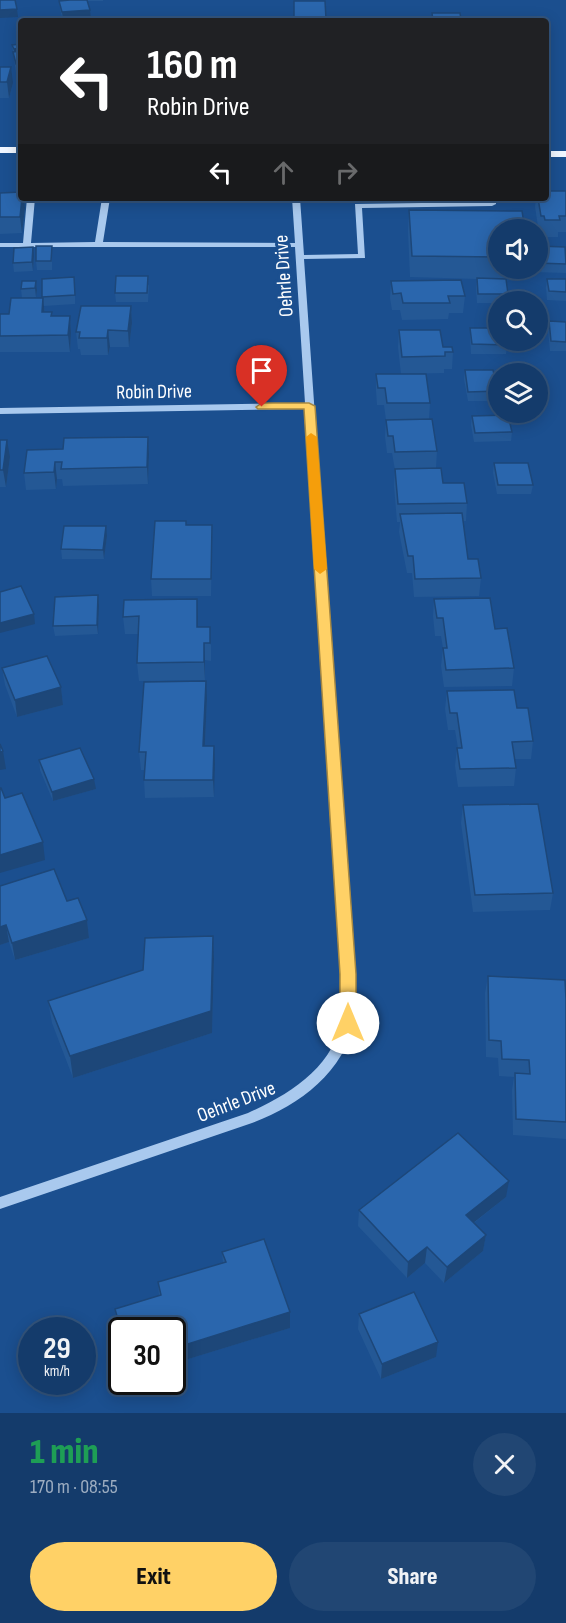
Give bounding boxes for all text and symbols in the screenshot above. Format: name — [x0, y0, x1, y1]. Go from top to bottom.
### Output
text: 160 m — [147, 40, 238, 91]
icon: left — [48, 42, 126, 120]
text: Robin Drive — [147, 91, 250, 123]
icon: left — [204, 156, 237, 189]
icon: ahead — [267, 156, 300, 189]
icon: right — [330, 156, 363, 189]
map controls — [488, 219, 548, 423]
button: sound — [488, 219, 548, 279]
street label: Oehrle Drive — [269, 234, 299, 318]
button: search — [488, 291, 548, 351]
pin — [236, 345, 287, 407]
icon: arrive — [245, 354, 278, 387]
button: layers — [488, 363, 548, 423]
street label: Robin Drive — [116, 379, 192, 405]
position arrow — [316, 991, 380, 1055]
street label: Oehrle Drive — [194, 1076, 279, 1128]
speed limit sign: 30 — [108, 1317, 186, 1395]
text: 29 — [43, 1331, 71, 1367]
text: km/h — [44, 1362, 70, 1381]
text: 1 min — [30, 1431, 98, 1474]
button: close — [473, 1433, 536, 1496]
text: 170 m · 08:55 — [30, 1475, 118, 1499]
button: Exit — [30, 1542, 277, 1611]
button: Share — [289, 1542, 536, 1611]

